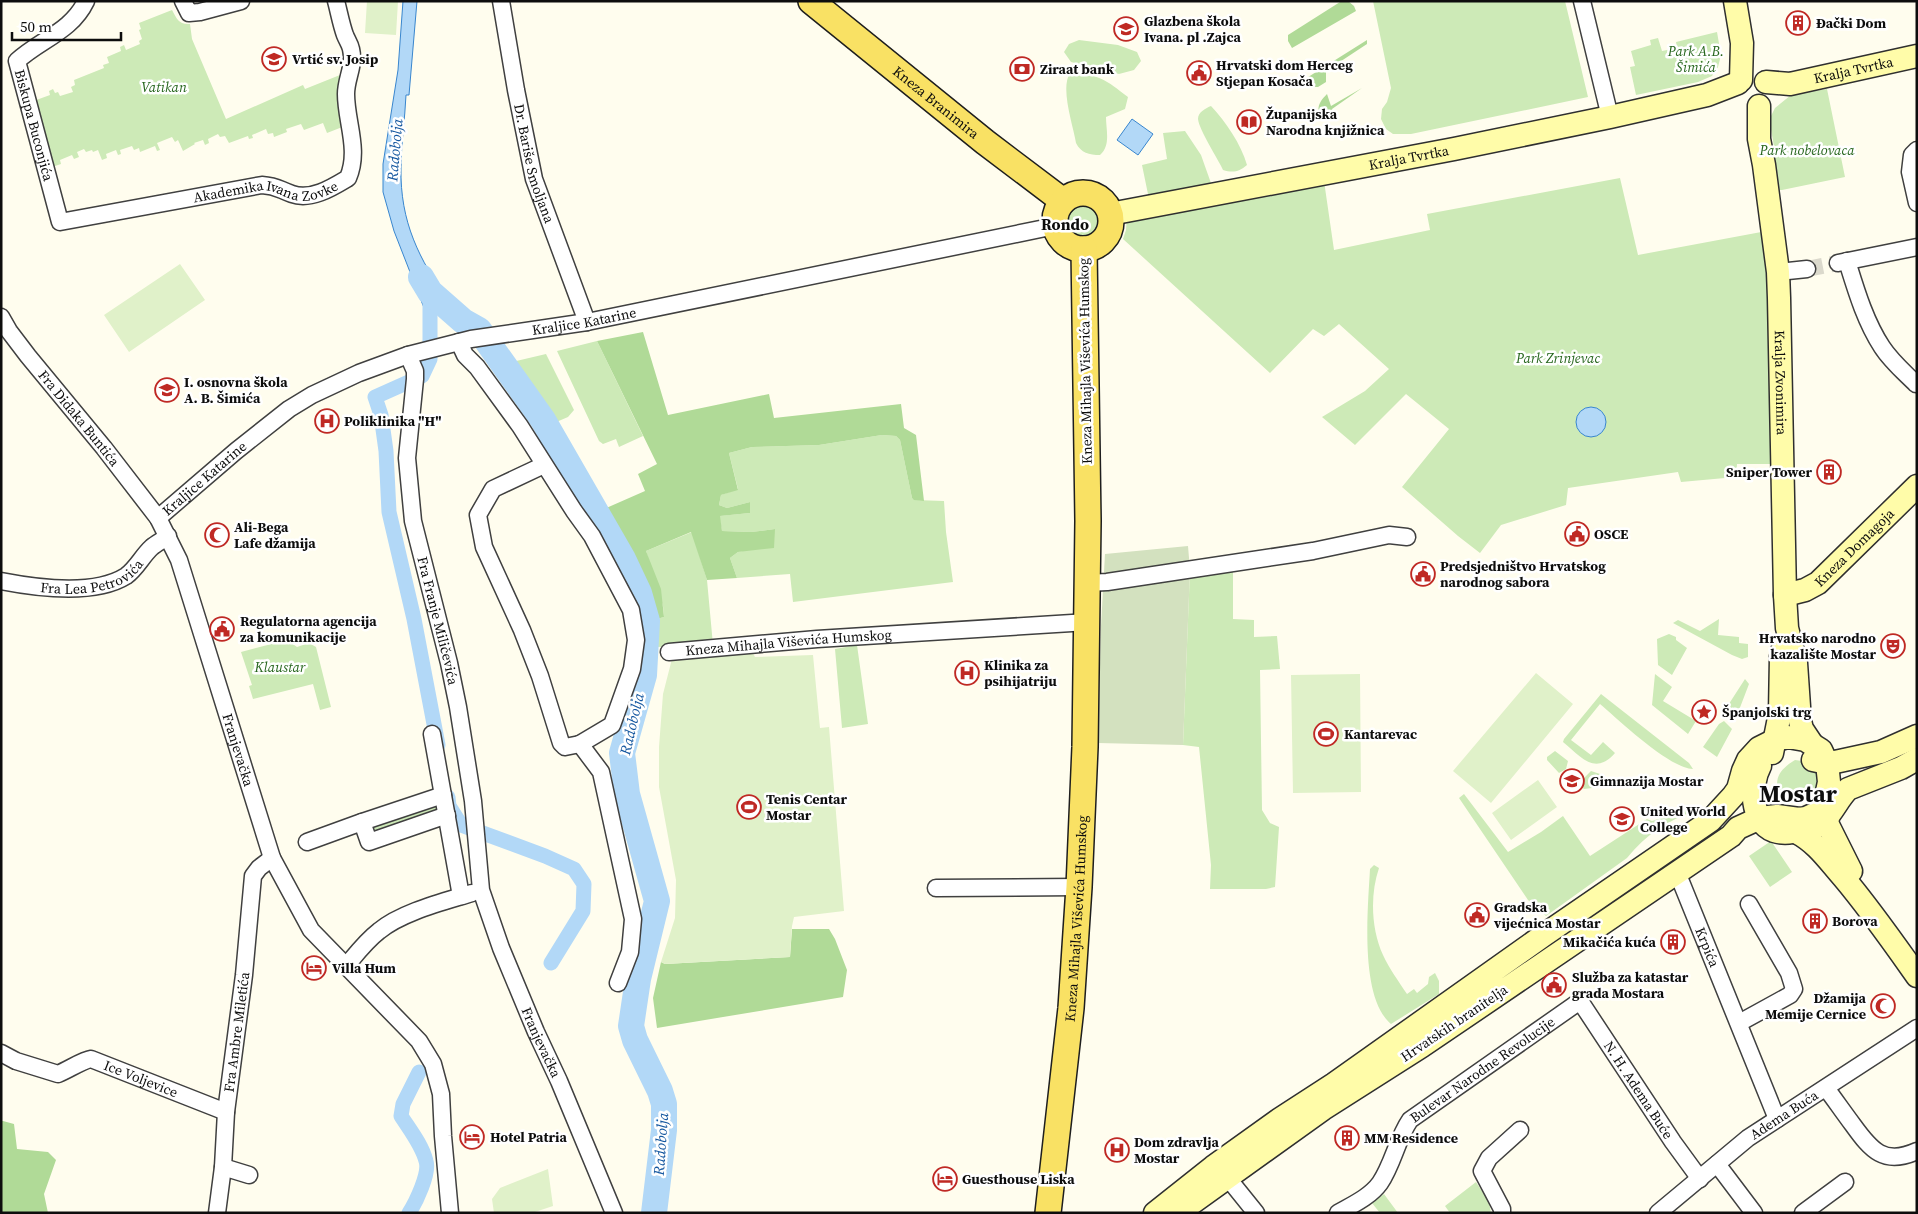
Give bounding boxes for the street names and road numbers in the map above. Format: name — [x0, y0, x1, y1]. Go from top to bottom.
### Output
street label: Kralja Tvrtka — [1812, 51, 1896, 89]
street label: Kneza Branimira — [889, 61, 984, 144]
street label: Biskupa Buconjića — [10, 67, 59, 184]
street label: Dr. Bariše Smoljana — [509, 102, 560, 227]
street label: Kralja Tvrtka — [1367, 140, 1451, 175]
street label: Akademika Ivana Zovke — [192, 175, 341, 207]
street label: Kneza Mihajla Viševića Humskog — [1073, 258, 1097, 464]
street label: Kraljice Katarine — [531, 302, 638, 340]
street label: Kralja Zvonimira — [1770, 330, 1792, 436]
street label: Fra Didaka Buntića — [34, 366, 125, 471]
street label: Kraljice Katarine — [158, 436, 251, 520]
street label: Kneza Domagoja — [1810, 503, 1899, 591]
street label: Fra Lea Petrovića — [39, 554, 148, 599]
street label: Fra Franje Miličevića — [412, 554, 463, 688]
street label: Kneza Mihajla Viševića Humskog — [685, 624, 892, 661]
street label: Franjevačka — [217, 711, 259, 790]
street label: Kneza Mihajla Viševića Humskog — [1060, 815, 1092, 1023]
street label: Krpića — [1690, 924, 1725, 971]
street label: Fra Ambre Miletića — [219, 970, 254, 1093]
street label: Hrvatskih branitelja — [1396, 979, 1512, 1066]
street label: Franjevačka — [517, 1004, 566, 1082]
street label: Bulevar Narodne Revolucije — [1406, 1012, 1559, 1127]
street label: N. H. Adema Buće — [1599, 1037, 1678, 1143]
street label: Ice Voljevice — [101, 1055, 181, 1102]
street label: Adema Buća — [1746, 1085, 1823, 1144]

